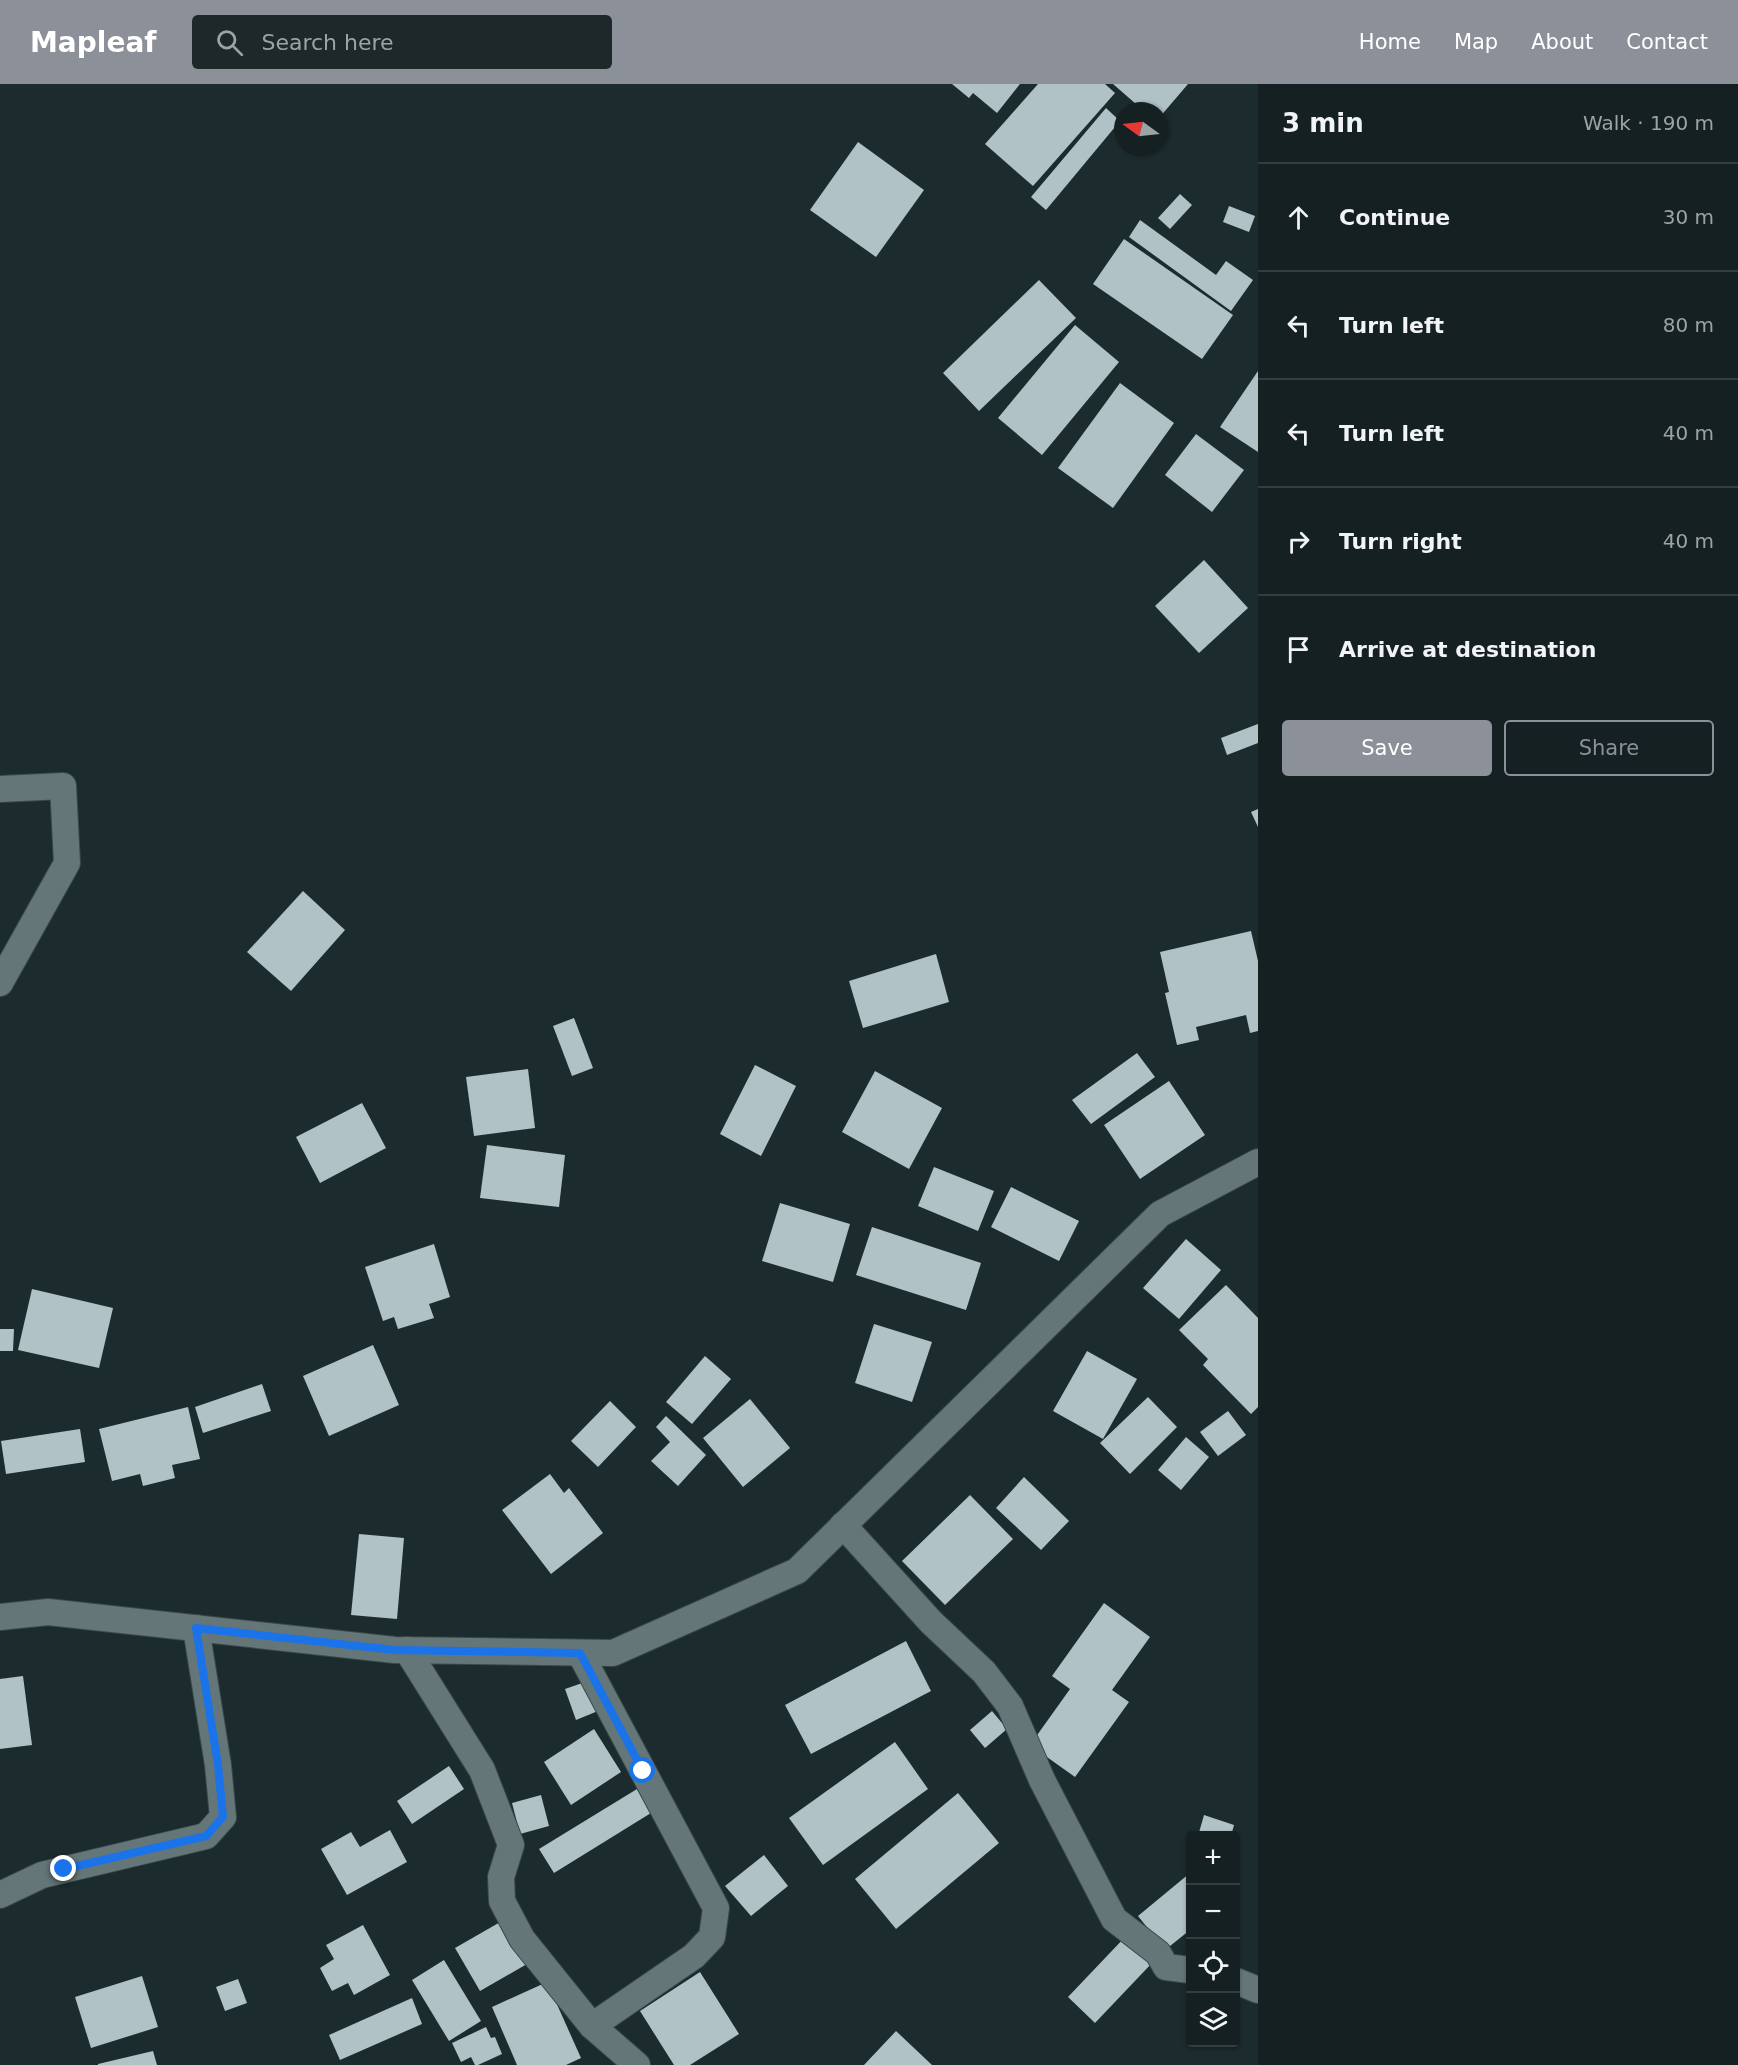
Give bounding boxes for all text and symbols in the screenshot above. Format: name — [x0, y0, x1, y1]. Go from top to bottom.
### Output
search box — [192, 15, 612, 69]
text: Mapleaf — [30, 26, 156, 59]
icon: search — [213, 26, 246, 59]
text: Search here — [261, 30, 394, 55]
text: Home — [1359, 30, 1421, 54]
text: Map — [1454, 30, 1498, 54]
text: About — [1531, 30, 1593, 54]
text: Contact — [1626, 30, 1708, 54]
north arrow — [1114, 102, 1168, 156]
text: 3 min — [1282, 108, 1364, 138]
text: Walk · 190 m — [1583, 111, 1714, 135]
icon: ahead — [1282, 201, 1315, 234]
text: Continue — [1339, 205, 1450, 230]
text: 30 m — [1663, 205, 1714, 229]
icon: left — [1282, 309, 1315, 342]
text: Turn left — [1339, 313, 1444, 338]
text: 80 m — [1663, 313, 1714, 337]
icon: left — [1282, 417, 1315, 450]
text: Turn left — [1339, 421, 1444, 446]
text: 40 m — [1663, 421, 1714, 445]
icon: right — [1282, 525, 1315, 558]
text: Turn right — [1339, 529, 1462, 554]
text: 40 m — [1663, 529, 1714, 553]
icon: arrive — [1282, 633, 1315, 666]
text: Arrive at destination — [1339, 637, 1596, 662]
button: Save — [1282, 720, 1492, 776]
button: Share — [1504, 720, 1714, 776]
route start — [629, 1757, 655, 1783]
map controls — [1186, 1831, 1240, 2047]
button: + — [1186, 1831, 1240, 1885]
route end — [50, 1855, 76, 1881]
button: − — [1186, 1885, 1240, 1939]
button: locate — [1186, 1939, 1240, 1993]
button: layers — [1186, 1993, 1240, 2047]

